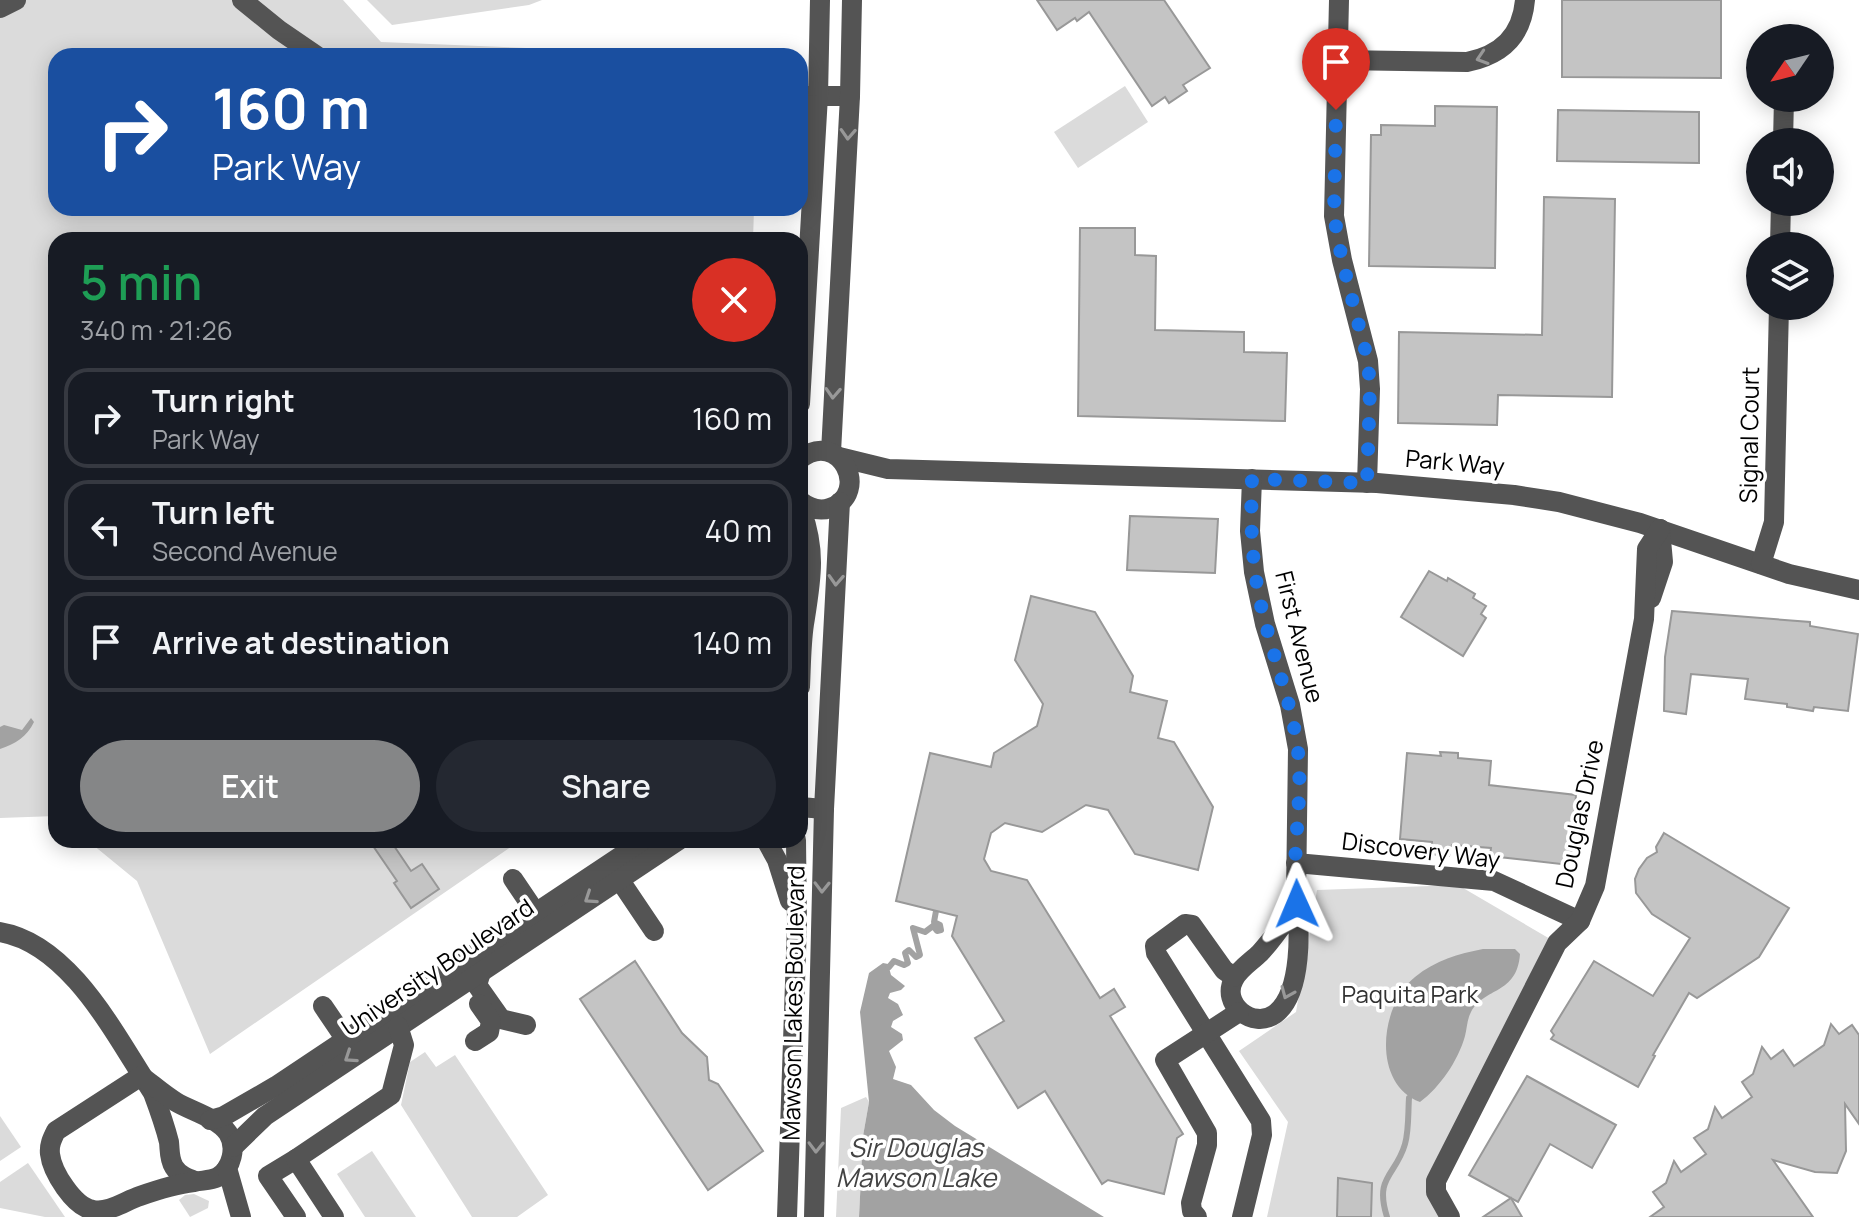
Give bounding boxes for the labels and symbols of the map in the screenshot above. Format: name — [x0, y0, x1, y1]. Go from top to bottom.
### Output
north arrow — [1746, 24, 1834, 112]
pin — [1302, 28, 1370, 110]
one-way arrow — [1476, 48, 1490, 64]
one-way arrow — [840, 128, 857, 141]
street label: Signal Court — [1731, 366, 1766, 504]
one-way arrow — [825, 387, 842, 400]
street label: Park Way — [1404, 441, 1506, 482]
street label: First Avenue — [1268, 567, 1333, 706]
one-way arrow — [828, 574, 845, 587]
street label: Douglas Drive — [1547, 736, 1610, 891]
street label: Discovery Way — [1340, 823, 1503, 876]
position arrow — [1255, 862, 1339, 946]
street label: Mawson Lakes Boulevard — [774, 865, 811, 1141]
one-way arrow — [814, 881, 831, 894]
one-way arrow — [585, 888, 599, 903]
street label: University Boulevard — [335, 890, 540, 1043]
park label: Paquita Park — [1342, 977, 1480, 1010]
one-way arrow — [1281, 985, 1297, 1000]
one-way arrow — [345, 1048, 359, 1063]
water label: Sir Douglas Mawson Lake — [836, 1129, 998, 1195]
one-way arrow — [807, 1141, 825, 1154]

